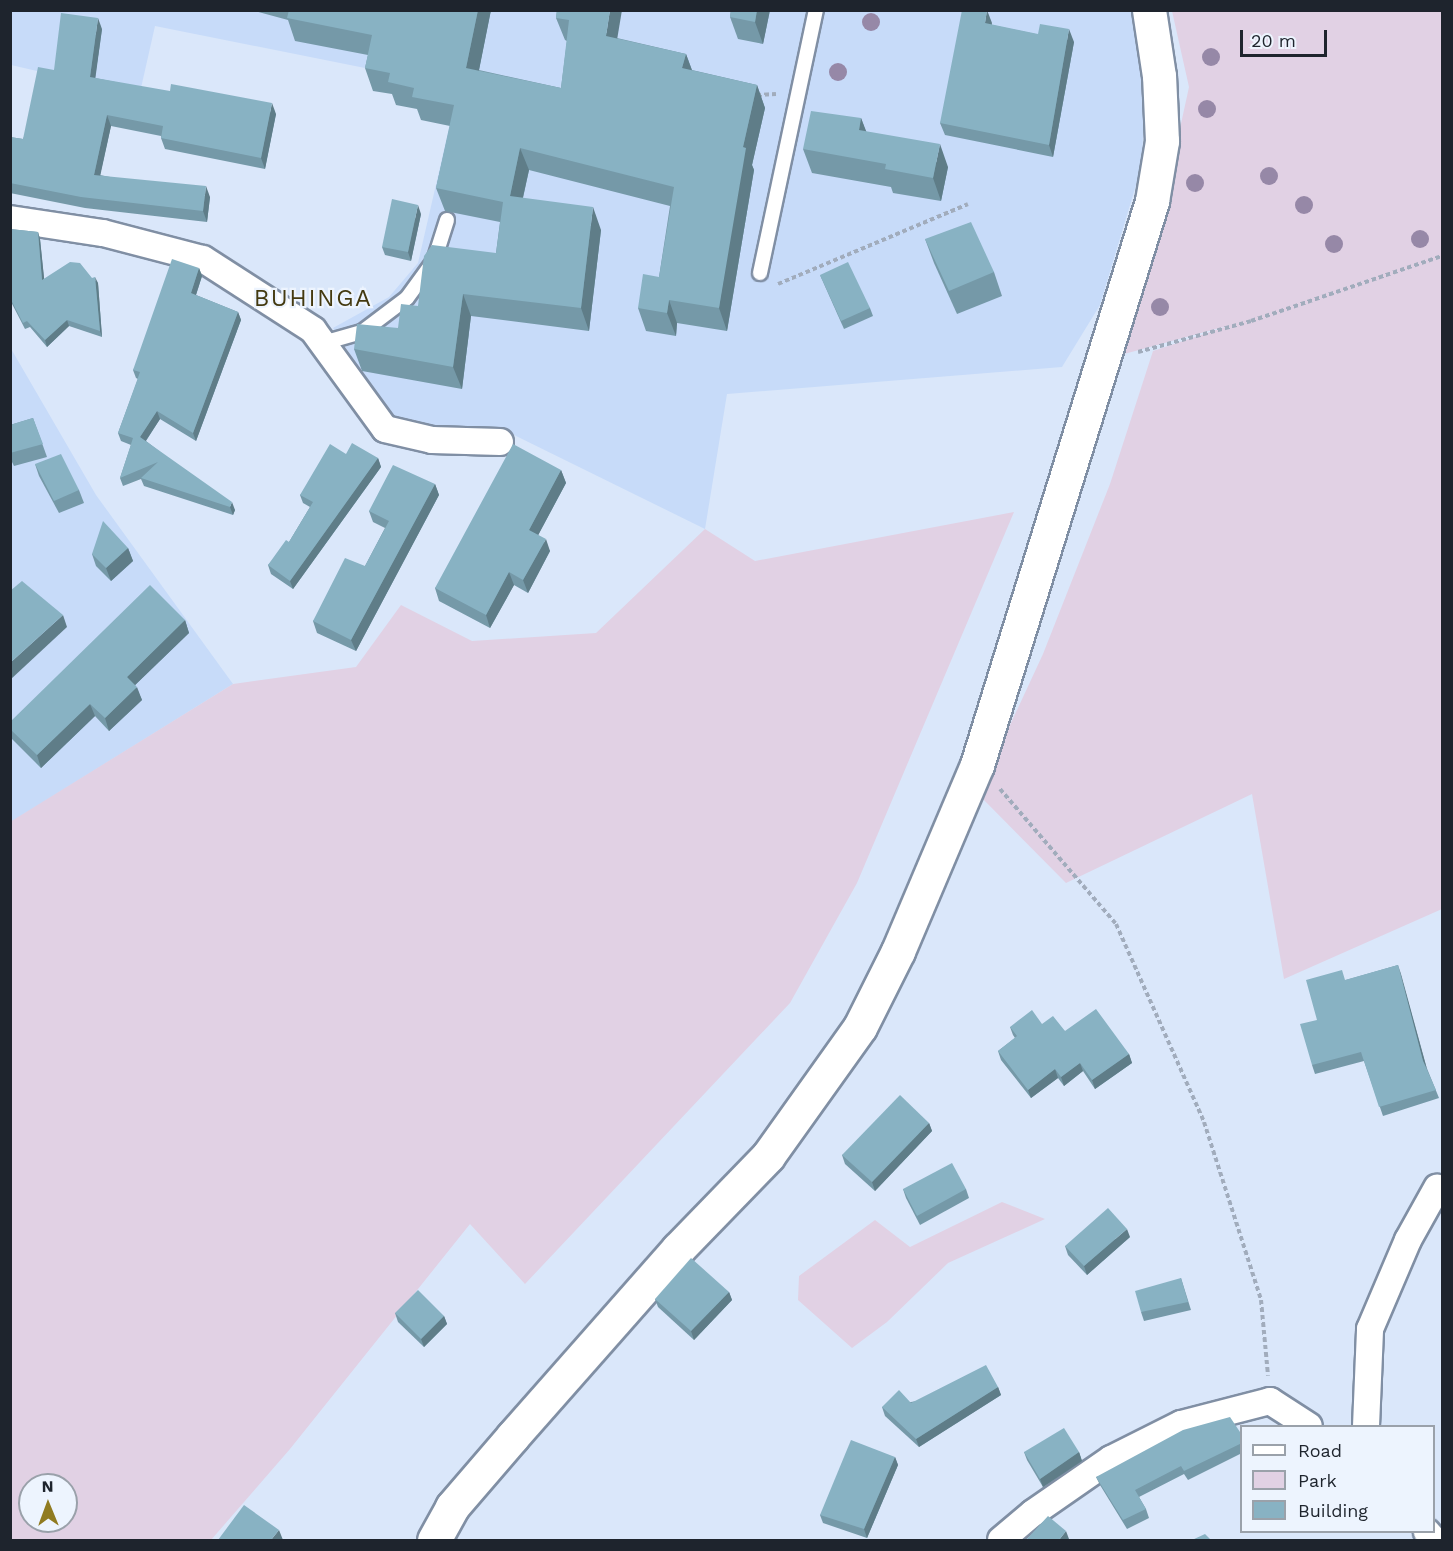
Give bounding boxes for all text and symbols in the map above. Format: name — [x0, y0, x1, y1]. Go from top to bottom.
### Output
scale bar — [1243, 18, 1330, 56]
text: 20 m — [1251, 30, 1296, 51]
district label: BUHINGA — [254, 285, 372, 313]
legend — [1240, 1425, 1435, 1533]
text: Road — [1298, 1440, 1342, 1461]
text: Park — [1298, 1470, 1337, 1491]
north arrow — [18, 1473, 78, 1533]
text: N — [42, 1477, 54, 1496]
text: Building — [1298, 1500, 1368, 1521]

